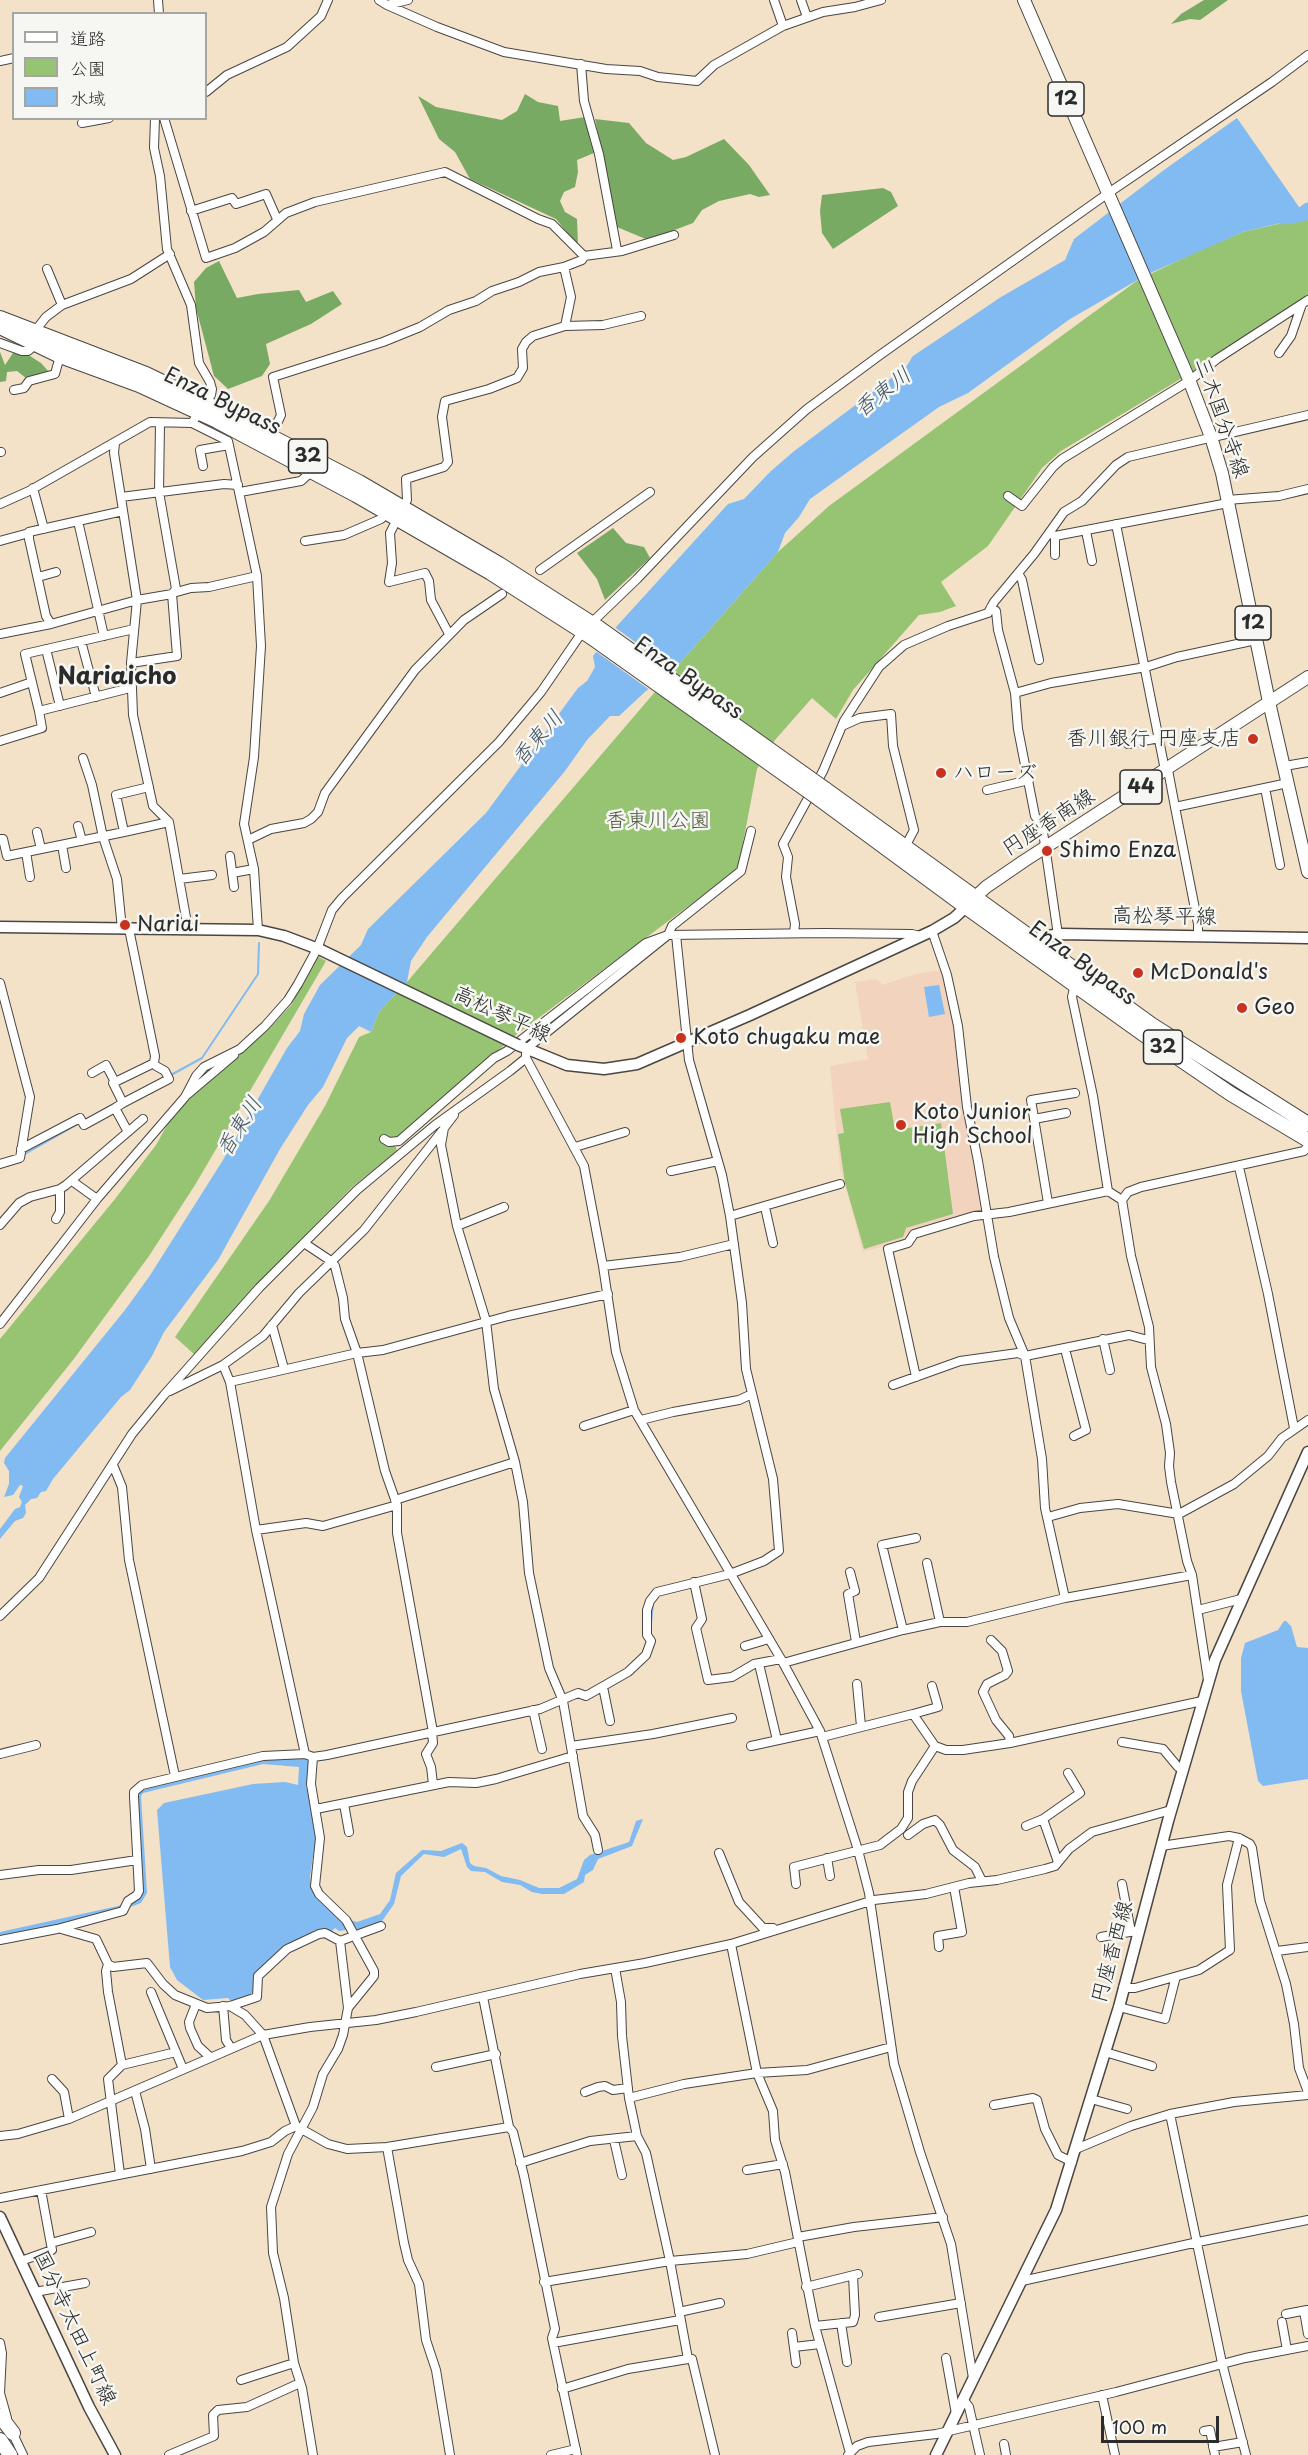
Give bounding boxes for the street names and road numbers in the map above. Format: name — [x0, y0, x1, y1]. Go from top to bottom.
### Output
road number: 12 — [1048, 82, 1084, 116]
street label: 三木国分寺線 — [1189, 354, 1253, 482]
street label: Enza Bypass — [160, 363, 284, 441]
road number: 32 — [288, 439, 328, 473]
road number: 12 — [1235, 606, 1271, 640]
street label: Enza Bypass — [629, 632, 747, 726]
road number: 44 — [1120, 770, 1162, 804]
street label: 円座香南線 — [998, 784, 1100, 862]
street label: 高松琴平線 — [1111, 903, 1217, 931]
street label: Enza Bypass — [1023, 917, 1141, 1011]
street label: 高松琴平線 — [449, 981, 555, 1049]
road number: 32 — [1144, 1030, 1182, 1064]
street label: 円座香西線 — [1087, 1898, 1139, 2006]
street label: 国分寺太田上町線 — [27, 2247, 121, 2409]

